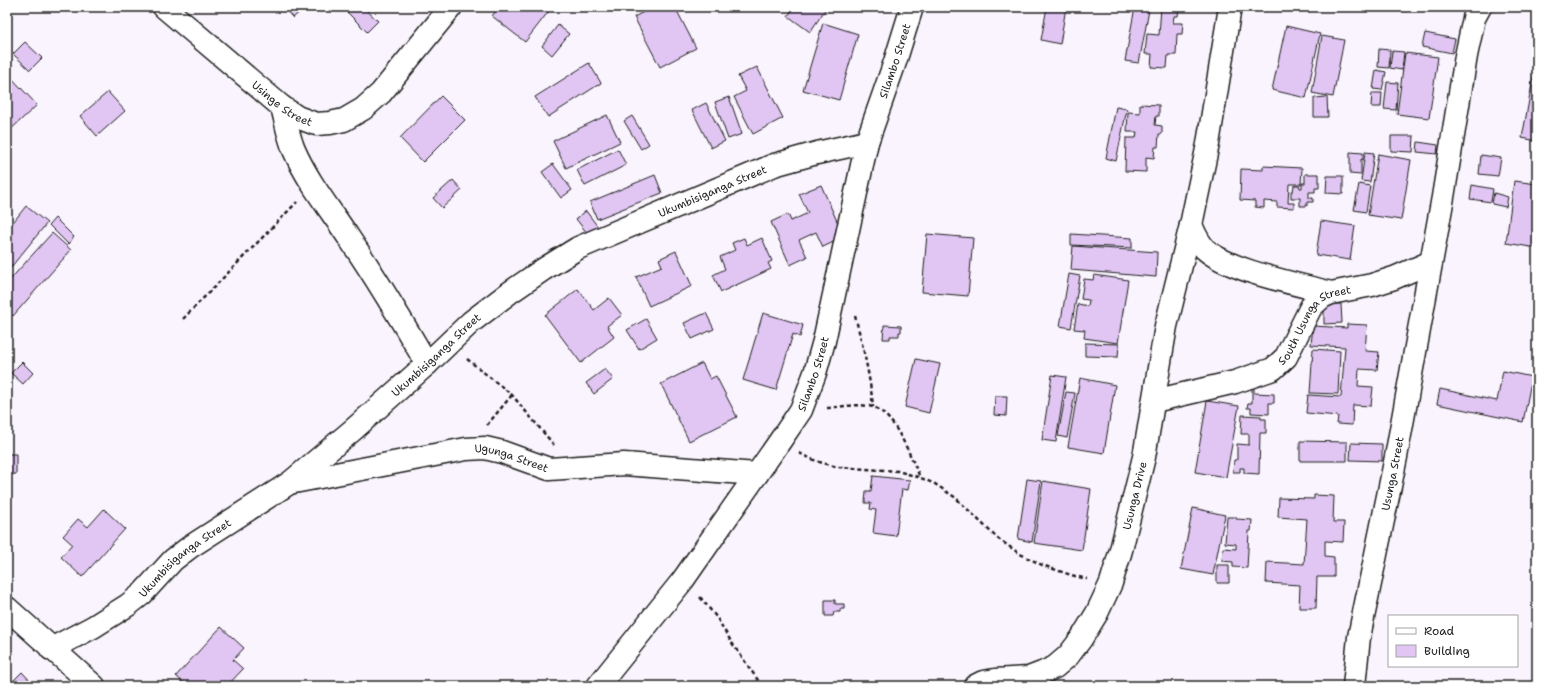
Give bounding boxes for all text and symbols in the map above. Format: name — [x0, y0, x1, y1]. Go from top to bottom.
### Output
street label: Silambo Street — [876, 21, 915, 100]
street label: Usinge Street — [248, 78, 314, 130]
street label: Ukumbisiganga Street — [656, 162, 769, 221]
street label: South Usunga Street — [1275, 282, 1352, 369]
street label: Ukumbisiganga Street — [388, 310, 484, 400]
street label: Silambo Street — [794, 335, 833, 414]
street label: Usunga Street — [1378, 435, 1408, 512]
street label: Ugunga Street — [474, 440, 550, 476]
street label: Usunga Drive — [1119, 460, 1151, 531]
street label: Ukumbisiganga Street — [136, 515, 234, 601]
legend — [1388, 615, 1518, 667]
text: Road — [1424, 623, 1455, 639]
text: Building — [1424, 643, 1470, 659]

